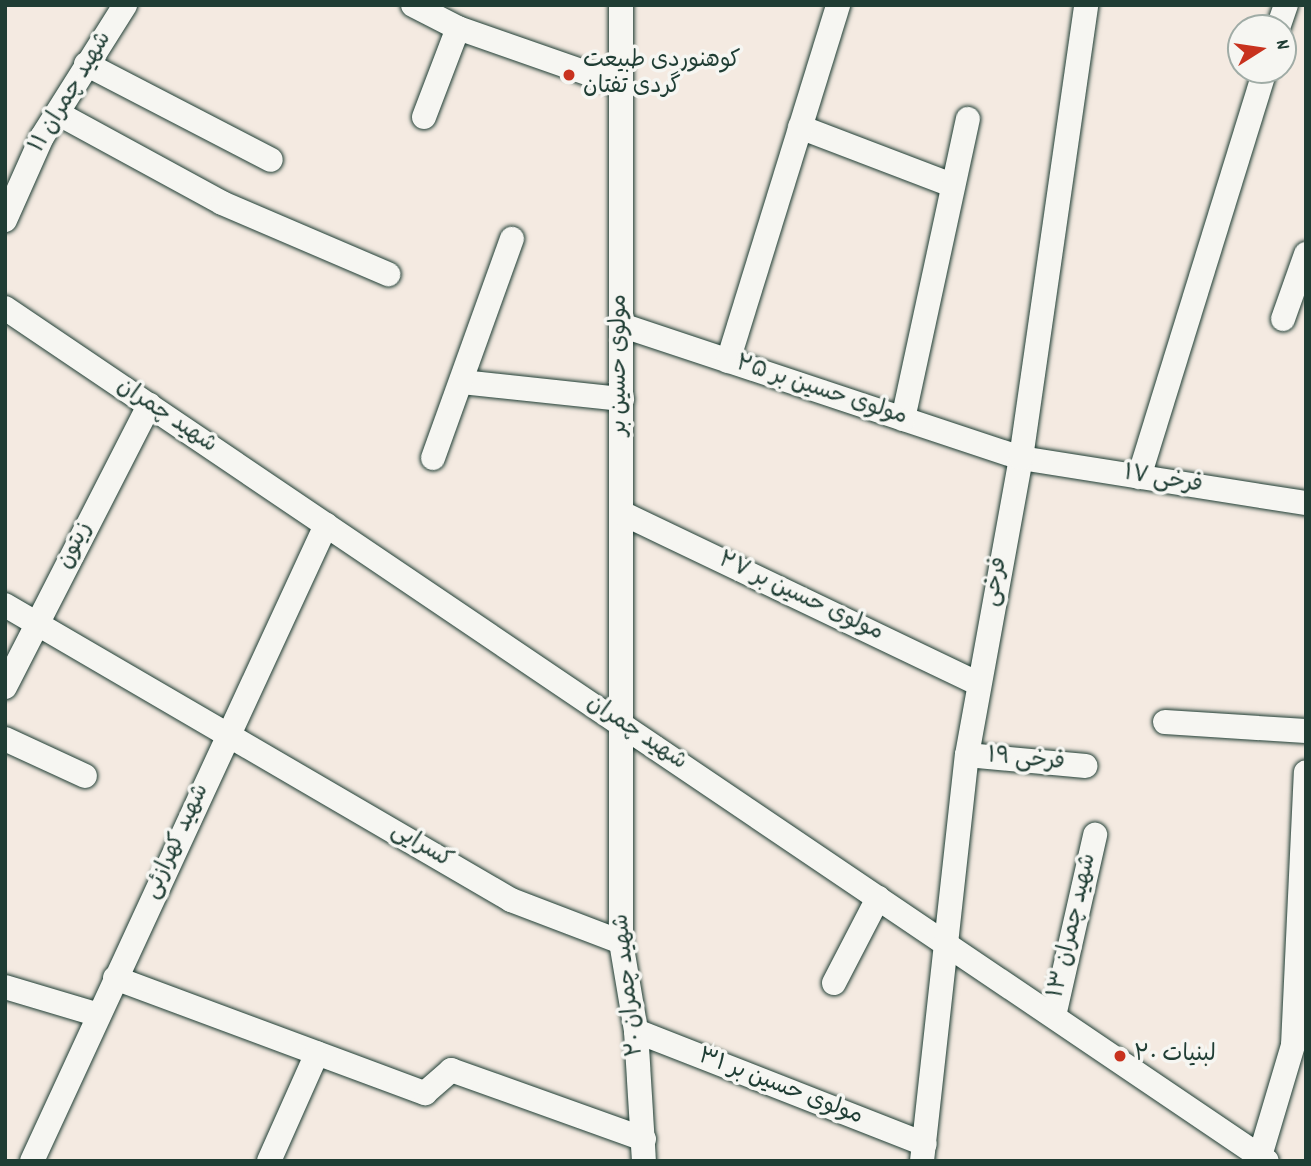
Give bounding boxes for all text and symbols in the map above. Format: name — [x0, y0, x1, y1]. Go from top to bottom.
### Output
north arrow — [1227, 14, 1297, 84]
street label: شهید چمران ۱۱ — [25, 27, 119, 159]
text: N — [1267, 38, 1295, 52]
place label: کوهنوردی طبیعت گردی تفتان — [583, 48, 741, 102]
marker: کوهنوردی طبیعت گردی تفتان — [561, 67, 577, 83]
street label: مولوی حسین بر — [607, 294, 635, 436]
street label: مولوی حسین بر ۲۵ — [732, 351, 910, 433]
street label: شهید چمران — [111, 373, 221, 461]
street label: فرخی ۱۷ — [1122, 461, 1204, 501]
street label: زیتون — [53, 518, 99, 574]
street label: مولوی حسین بر ۲۷ — [713, 548, 887, 648]
street label: فرخی — [979, 555, 1015, 609]
street label: شهید چمران — [581, 690, 691, 778]
street label: فرخی ۱۹ — [986, 744, 1066, 778]
street label: شهید کهرازئی — [139, 780, 217, 904]
street label: کسرایی — [385, 818, 457, 876]
street label: شهید چمران ۱۳ — [1044, 851, 1104, 1001]
street label: شهید چمران ۲۰ — [609, 912, 651, 1058]
place label: لبنیات ۲۰ — [1134, 1042, 1216, 1070]
street label: مولوی حسین بر ۳۱ — [694, 1044, 866, 1132]
marker: لبنیات ۲۰ — [1112, 1048, 1128, 1064]

